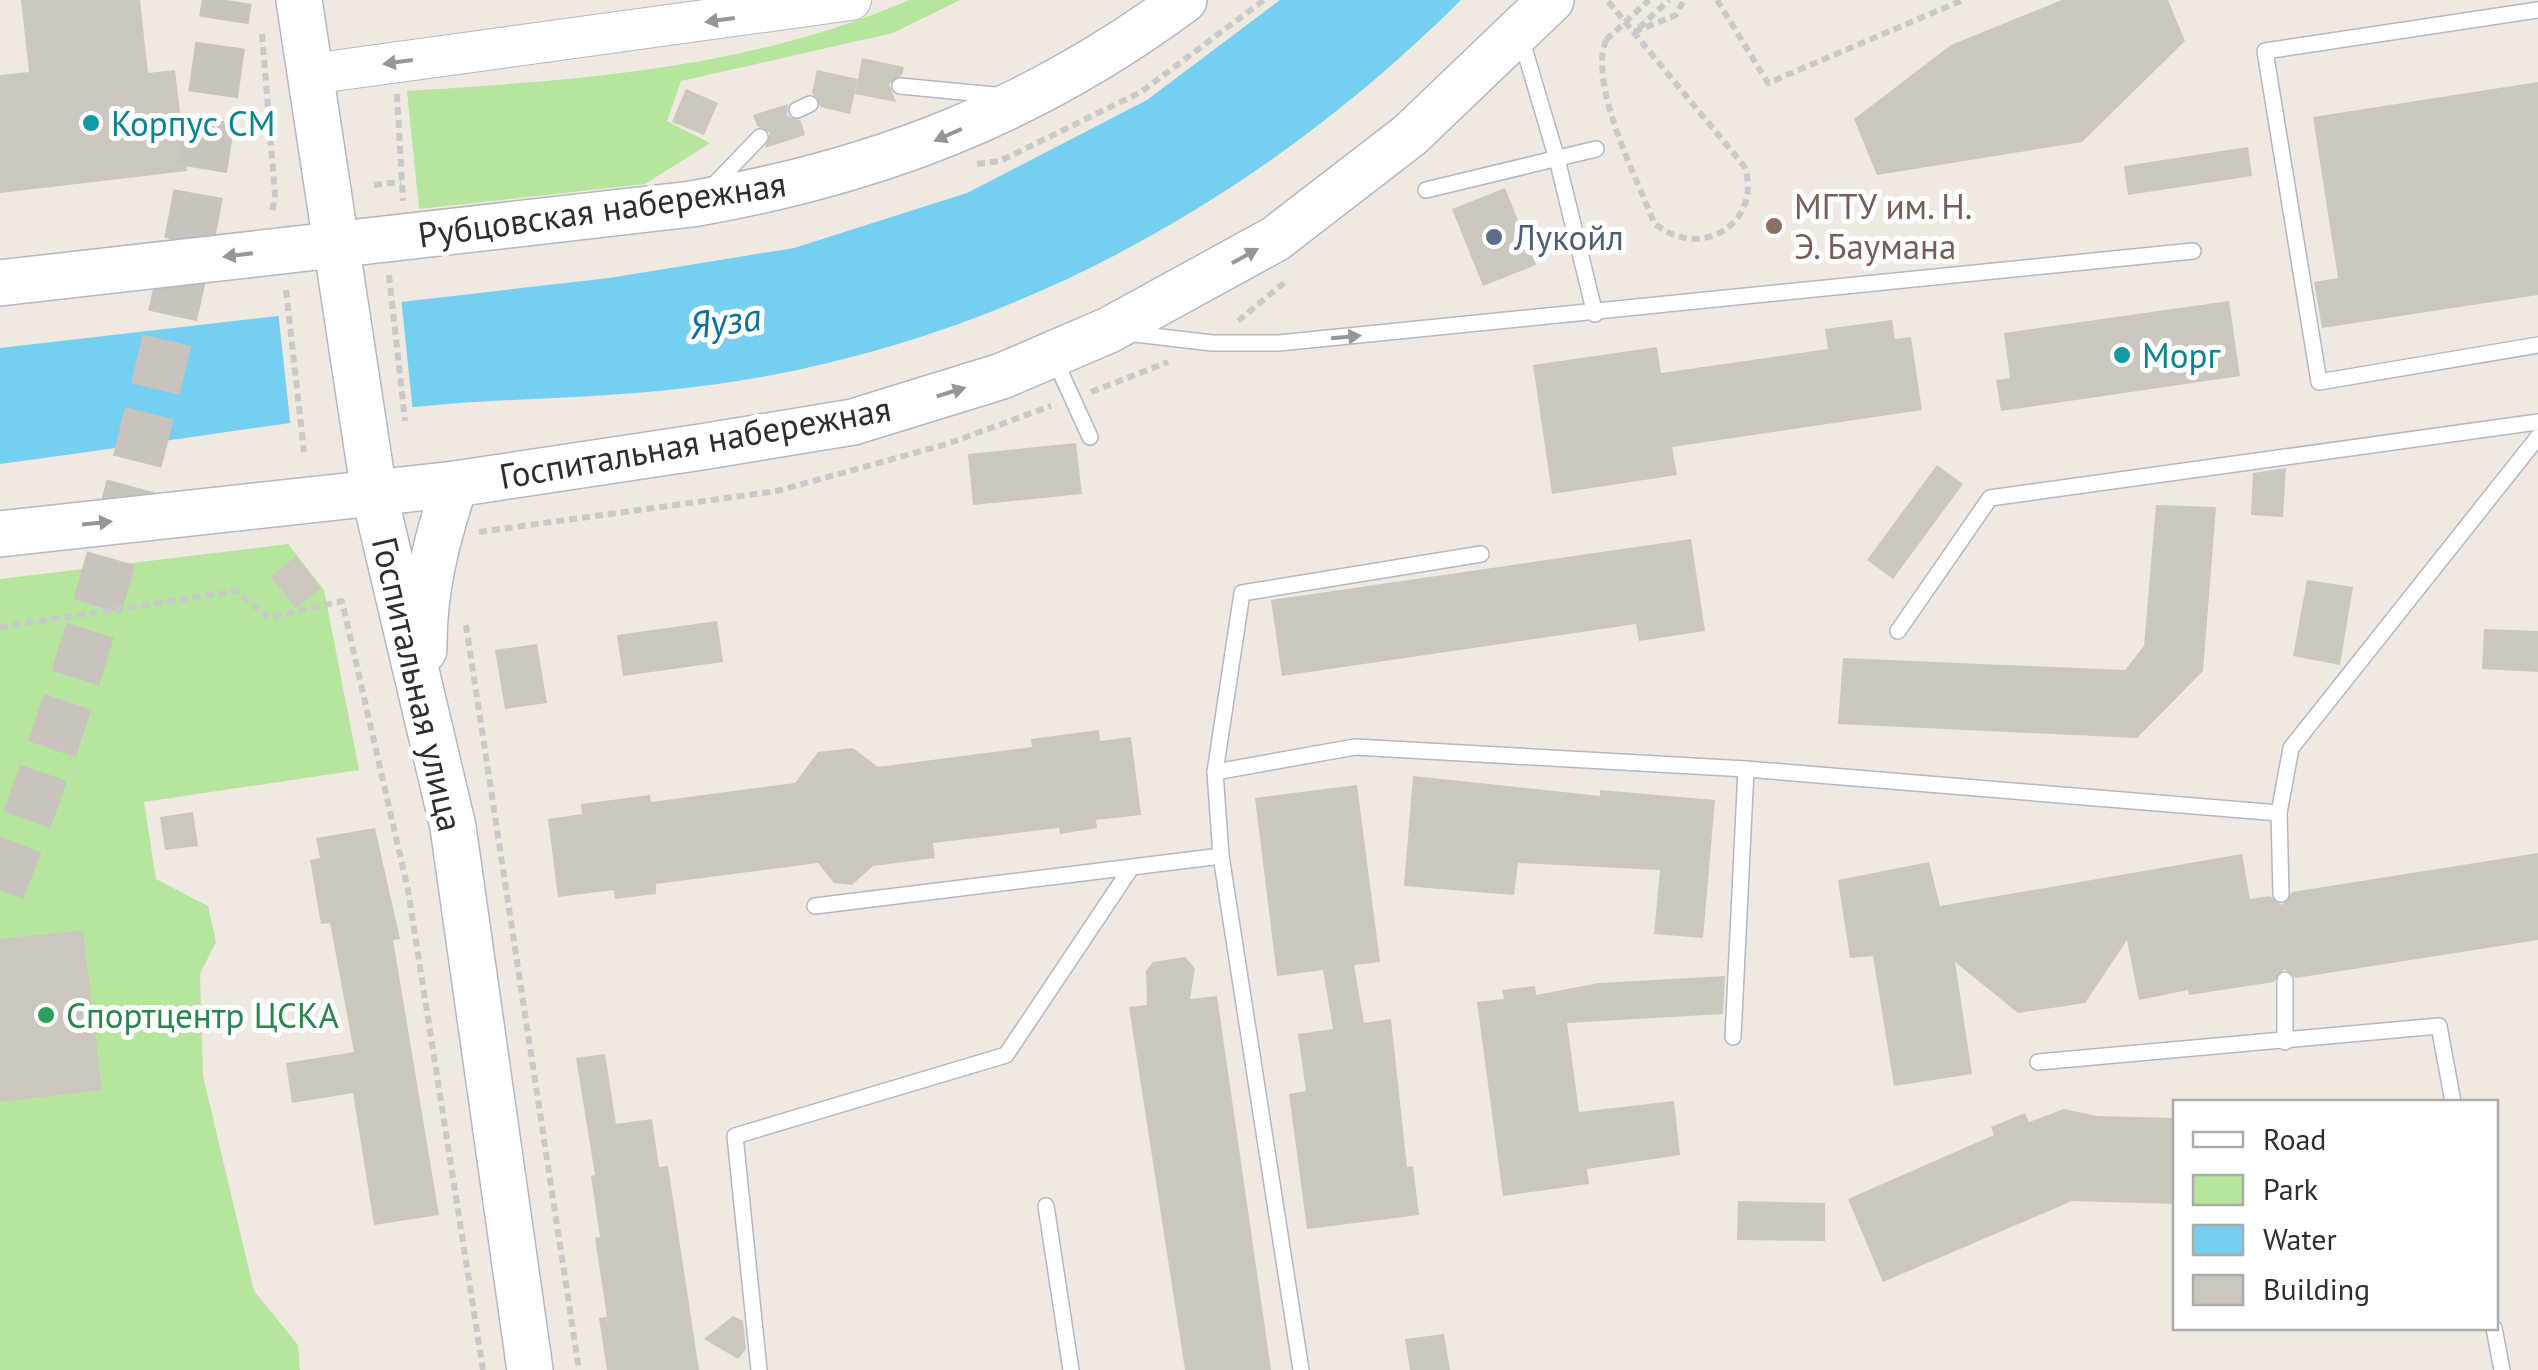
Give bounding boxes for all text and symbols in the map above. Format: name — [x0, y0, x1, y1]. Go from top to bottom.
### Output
one-way arrow — [703, 12, 735, 28]
one-way arrow — [381, 54, 413, 70]
place label: Корпус СМ — [111, 100, 275, 146]
marker: Корпус СМ — [80, 112, 102, 134]
one-way arrow — [933, 127, 963, 143]
street label: Рубцовская набережная — [415, 160, 789, 258]
place label: МГТУ им. Н. Э. Баумана — [1794, 183, 1972, 269]
place label: Лукойл — [1513, 214, 1624, 260]
marker: МГТУ им. Н. Э. Баумана — [1763, 215, 1785, 237]
marker: Лукойл — [1483, 226, 1505, 248]
one-way arrow — [222, 247, 254, 263]
one-way arrow — [1231, 247, 1260, 264]
water label: Яуза — [685, 291, 764, 349]
one-way arrow — [1330, 329, 1362, 345]
place label: Морг — [2142, 332, 2220, 378]
marker: Морг — [2111, 344, 2133, 366]
one-way arrow — [937, 384, 967, 399]
street label: Госпитальная набережная — [496, 385, 894, 499]
one-way arrow — [82, 515, 113, 531]
street label: Госпитальная улица — [362, 532, 474, 836]
place label: Спортцентр ЦСКА — [66, 992, 339, 1038]
marker: Спортцентр ЦСКА — [35, 1004, 57, 1026]
legend — [2173, 1100, 2498, 1330]
text: Road — [2263, 1119, 2327, 1158]
text: Park — [2263, 1169, 2319, 1208]
text: Water — [2263, 1219, 2337, 1258]
text: Building — [2263, 1269, 2370, 1308]

